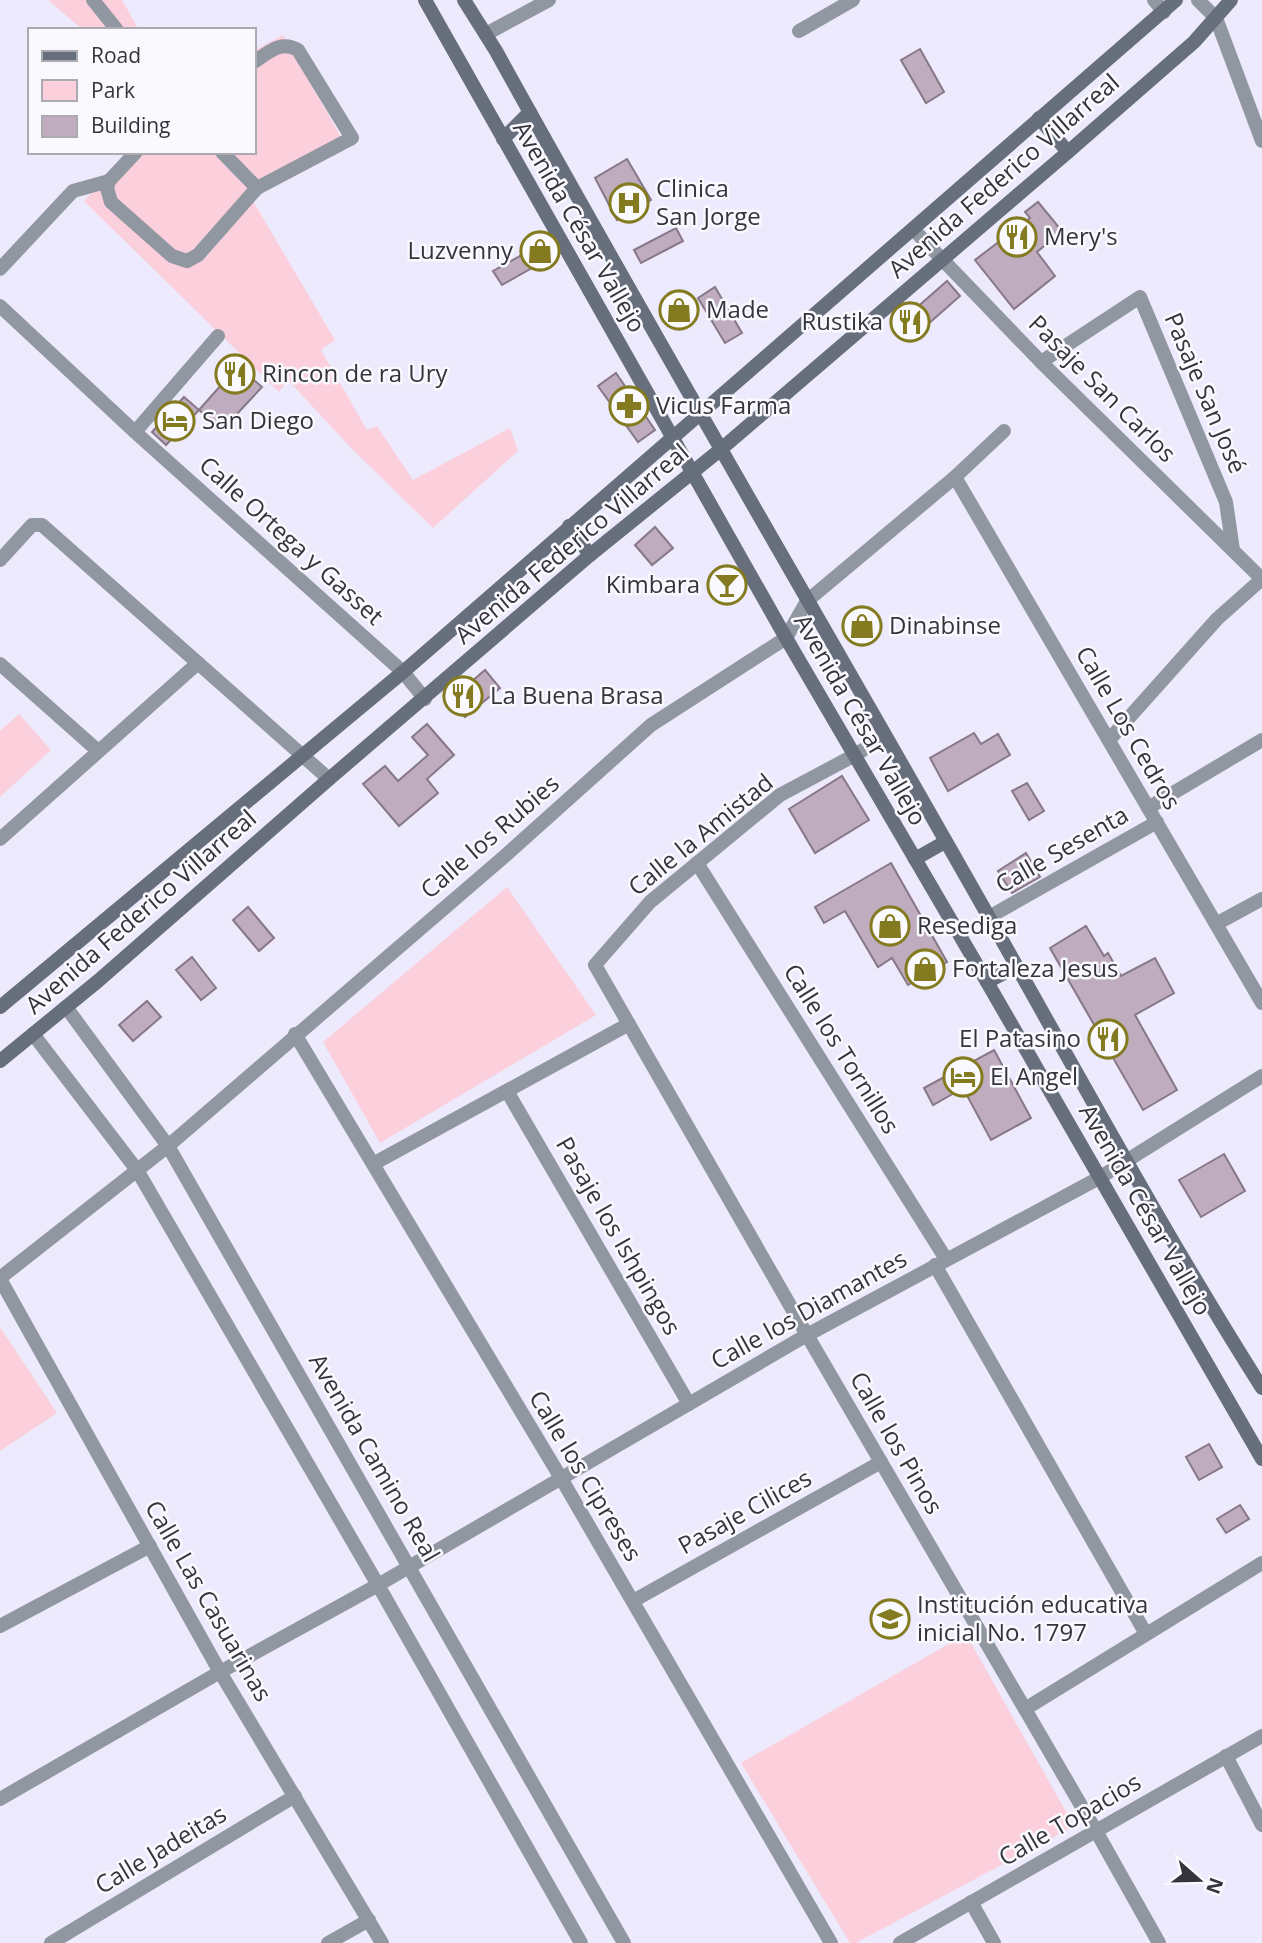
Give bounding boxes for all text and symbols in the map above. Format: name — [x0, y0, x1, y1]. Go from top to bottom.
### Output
legend — [28, 28, 256, 154]
text: Road — [91, 41, 141, 69]
street label: Avenida Federico Villarreal — [880, 65, 1126, 284]
text: Park — [91, 76, 135, 104]
text: Building — [91, 111, 170, 139]
street label: Avenida César Vallejo — [506, 115, 654, 338]
place label: Clinica San Jorge — [656, 171, 761, 232]
hospital icon: Clinica San Jorge — [608, 182, 650, 224]
restaurant icon: Mery's — [996, 216, 1038, 258]
place label: Mery's — [1044, 219, 1118, 252]
shop icon: Luzvenny — [519, 230, 561, 272]
place label: Luzvenny — [408, 233, 514, 266]
shop icon: Made — [658, 289, 700, 331]
place label: Made — [706, 292, 769, 325]
restaurant icon: Rustika — [889, 301, 931, 343]
place label: Rustika — [801, 304, 883, 337]
street label: Pasaje San Carlos — [1022, 307, 1184, 469]
street label: Pasaje San José — [1158, 307, 1255, 478]
restaurant icon: Rincon de ra Ury — [214, 353, 256, 395]
place label: Rincon de ra Ury — [262, 356, 449, 389]
pharmacy icon: Vicus Farma — [608, 385, 650, 427]
place label: Vicus Farma — [656, 388, 791, 421]
hotel icon: San Diego — [154, 400, 196, 442]
place label: San Diego — [202, 403, 314, 436]
street label: Avenida Federico Villarreal — [447, 435, 695, 651]
street label: Calle Ortega y Gasset — [193, 448, 391, 632]
bar icon: Kimbara — [706, 564, 748, 606]
place label: Kimbara — [606, 567, 700, 600]
shop icon: Dinabinse — [841, 605, 883, 647]
street label: Avenida César Vallejo — [787, 608, 935, 831]
place label: Dinabinse — [889, 608, 1001, 641]
street label: Calle Los Cedros — [1069, 639, 1190, 815]
restaurant icon: La Buena Brasa — [442, 675, 484, 717]
place label: La Buena Brasa — [490, 678, 664, 711]
street label: Calle la Amistad — [621, 765, 779, 902]
street label: Calle los Rubies — [413, 766, 565, 905]
street label: Calle Sesenta — [989, 797, 1134, 900]
street label: Avenida Federico Villarreal — [17, 801, 263, 1020]
shop icon: Resediga — [869, 905, 911, 947]
place label: Resediga — [917, 908, 1017, 941]
shop icon: Fortaleza Jesus — [904, 948, 946, 990]
place label: Fortaleza Jesus — [952, 951, 1118, 984]
street label: Calle los Tornillos — [777, 957, 908, 1140]
restaurant icon: El Patasino — [1087, 1018, 1129, 1060]
place label: El Patasino — [959, 1021, 1081, 1054]
hotel icon: El Angel — [942, 1056, 984, 1098]
place label: El Angel — [990, 1059, 1078, 1092]
street label: Avenida César Vallejo — [1072, 1098, 1220, 1321]
street label: Pasaje los Ishpingos — [549, 1130, 690, 1340]
street label: Calle los Diamantes — [705, 1241, 912, 1376]
street label: Avenida Camino Real — [302, 1347, 448, 1567]
street label: Calle los Pinos — [843, 1365, 951, 1520]
street label: Calle los Cipreses — [522, 1384, 650, 1567]
street label: Pasaje Cilices — [672, 1460, 817, 1561]
street label: Calle Las Casuarinas — [138, 1494, 280, 1707]
place label: Institución educativa inicial No. 1797 — [917, 1587, 1148, 1648]
school or university icon: Institución educativa inicial No. 1797 — [869, 1598, 911, 1640]
street label: Calle Topacios — [992, 1765, 1147, 1873]
street label: Calle Jadeitas — [88, 1797, 232, 1901]
north arrow — [1164, 1845, 1234, 1915]
text: N — [1200, 1874, 1230, 1898]

